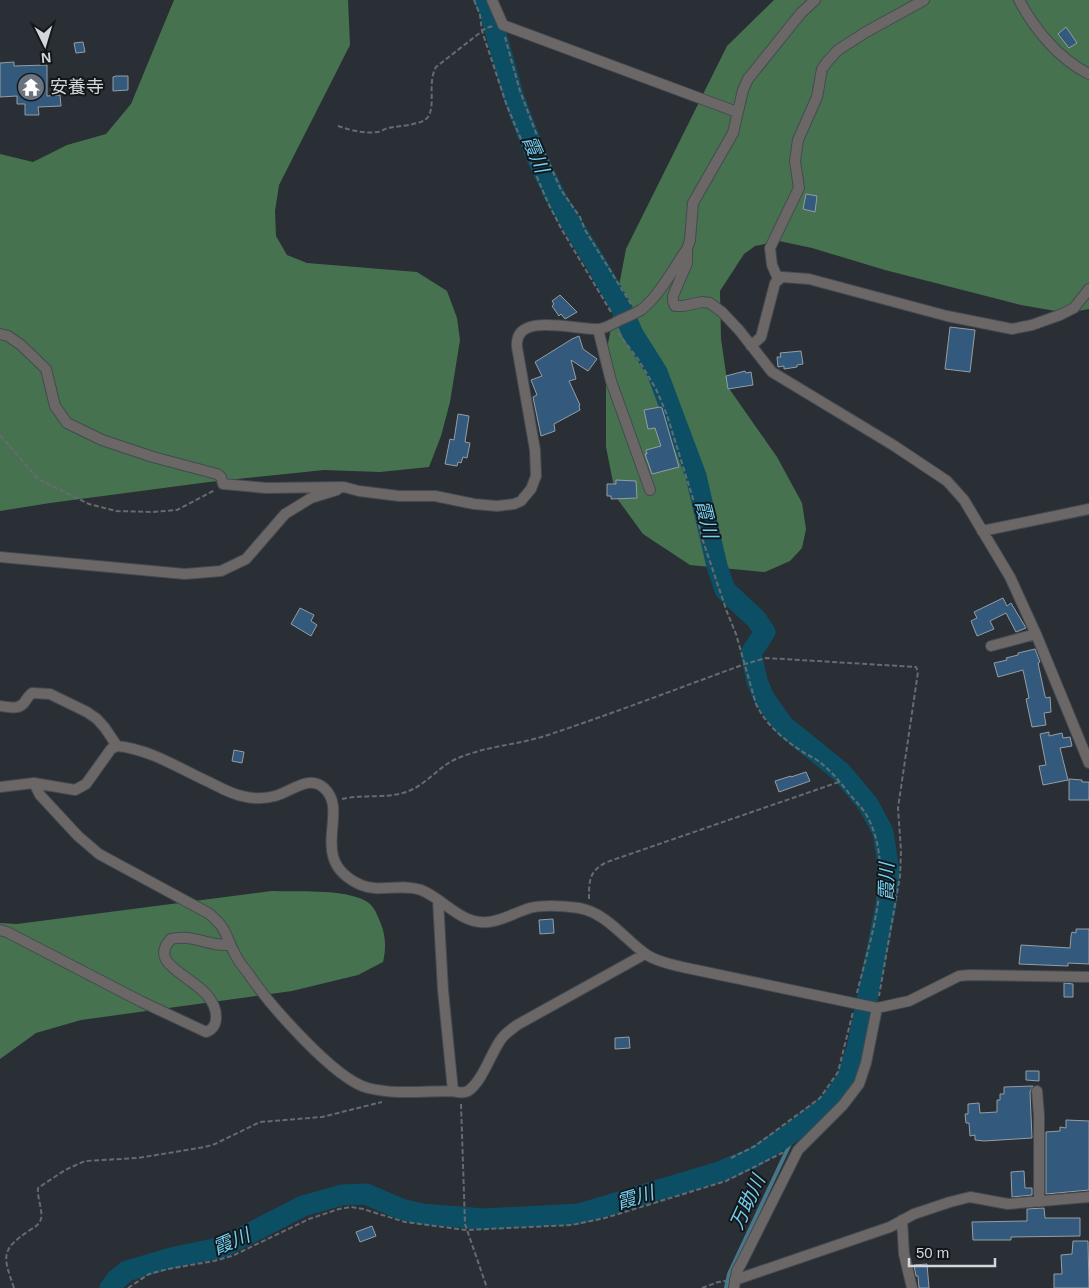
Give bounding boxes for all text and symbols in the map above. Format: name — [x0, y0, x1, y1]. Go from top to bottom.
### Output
north arrow — [20, 20, 70, 70]
text: N — [40, 50, 52, 66]
temple icon: 安養寺 — [16, 72, 46, 102]
place label: 安養寺 — [50, 77, 104, 97]
water label: 霞川 — [518, 133, 553, 178]
water label: 霞川 — [692, 498, 722, 542]
water label: 霞川 — [876, 861, 897, 901]
water label: 万助川 — [726, 1170, 770, 1232]
water label: 霞川 — [614, 1181, 658, 1213]
water label: 霞川 — [210, 1224, 255, 1259]
scale bar — [909, 1236, 995, 1268]
text: 50 m — [916, 1244, 949, 1261]

